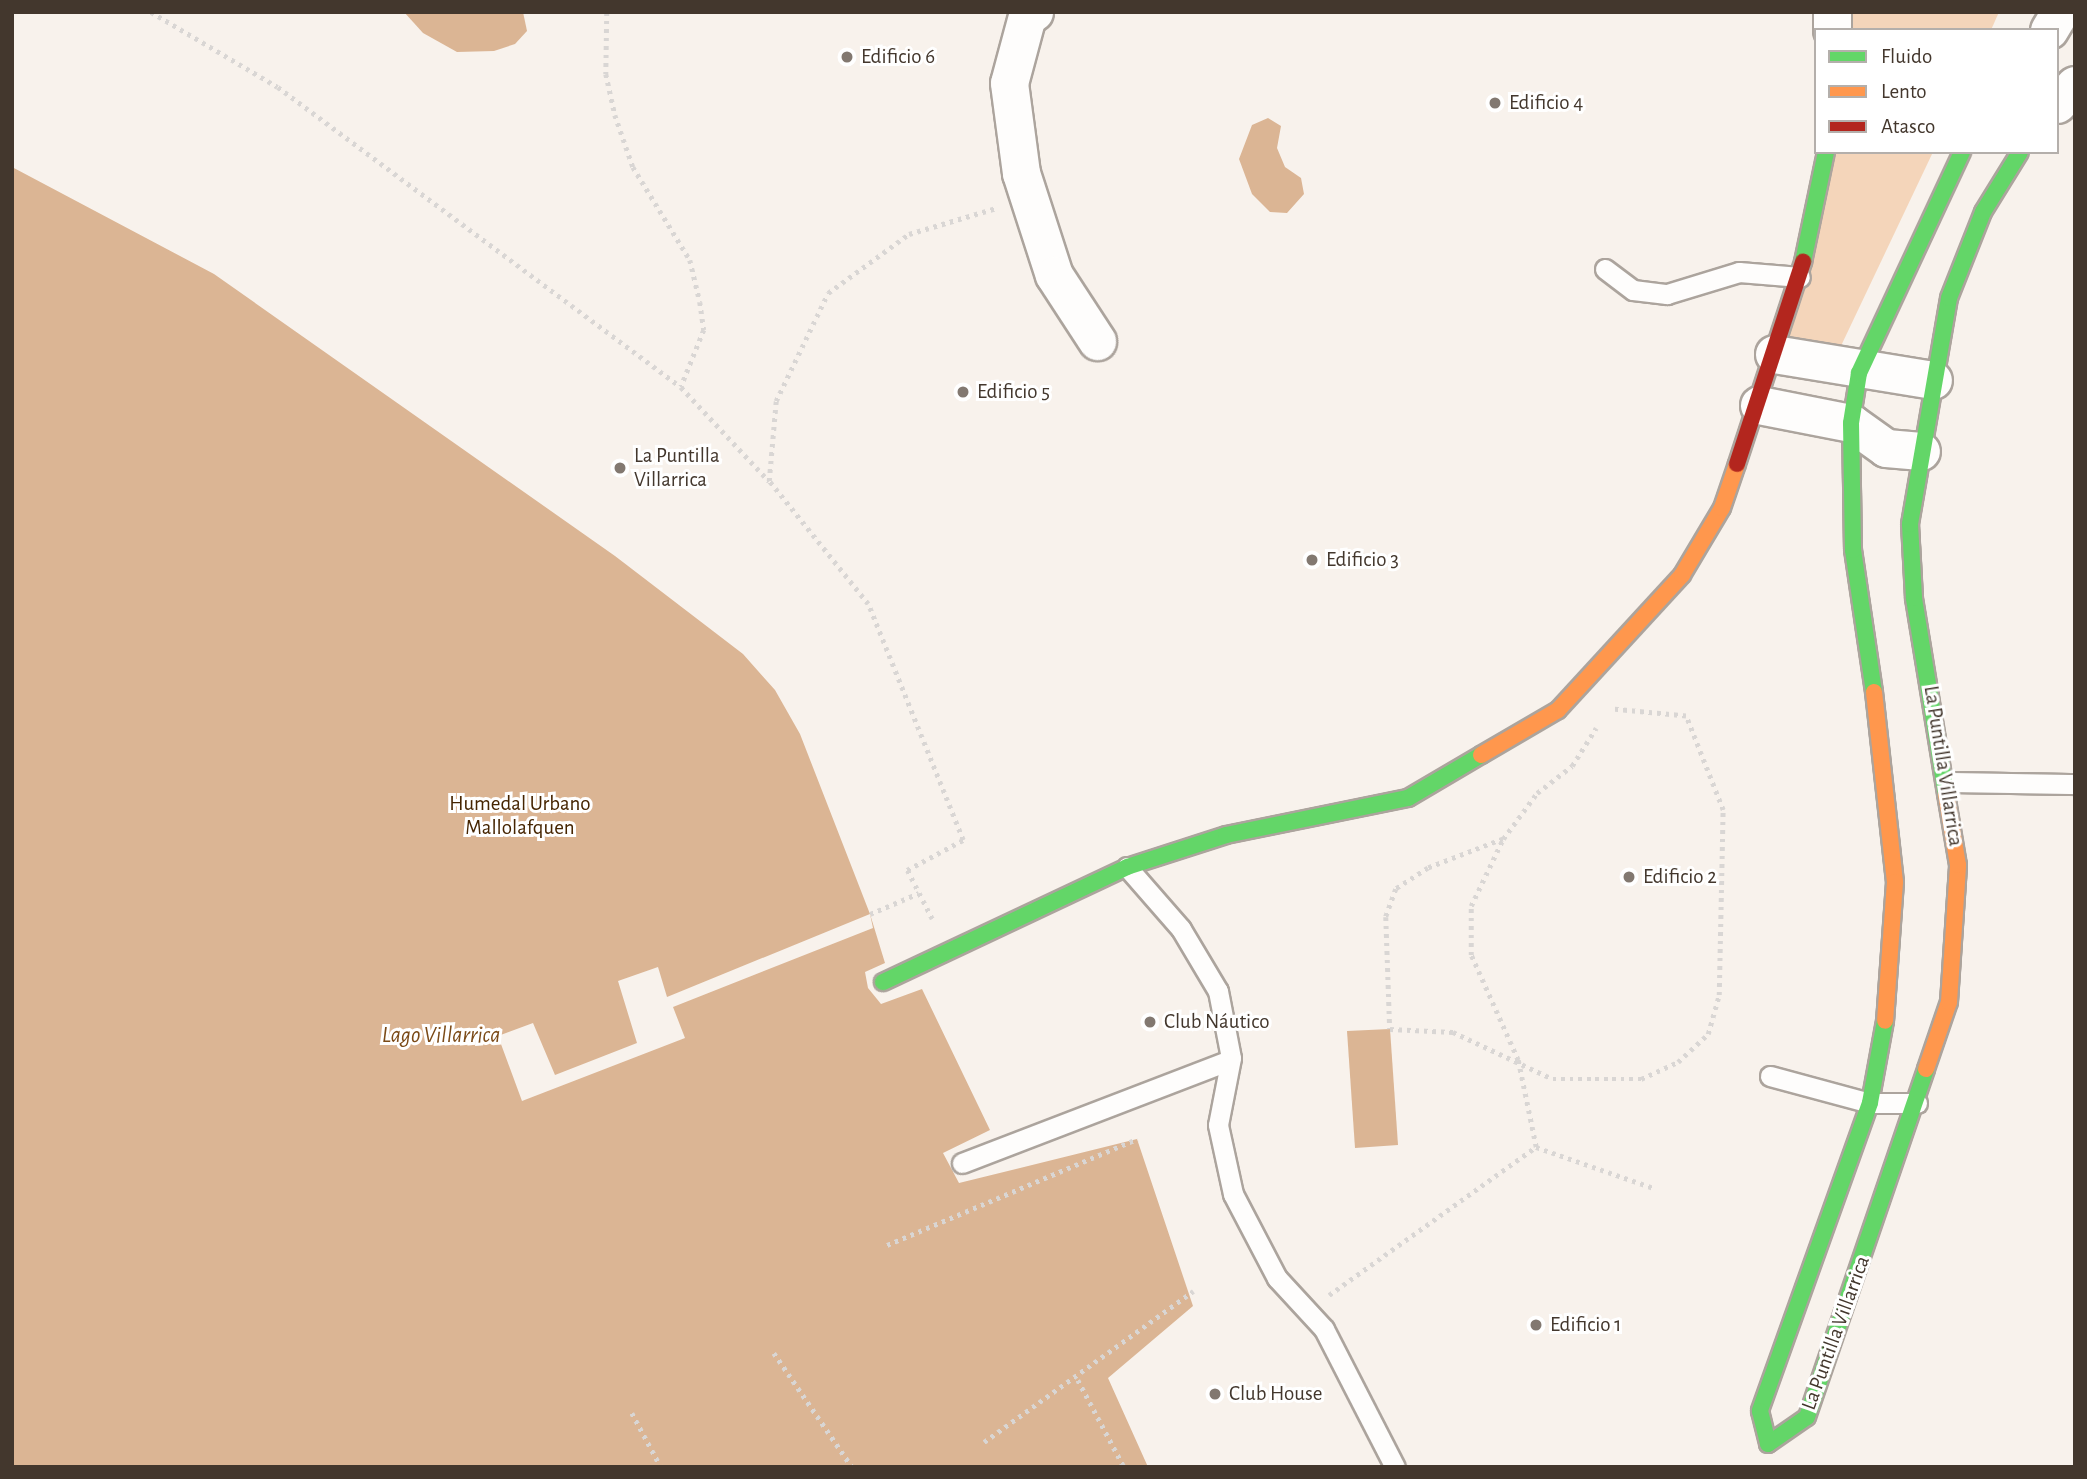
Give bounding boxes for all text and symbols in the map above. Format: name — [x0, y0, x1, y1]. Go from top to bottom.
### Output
legend — [1814, 28, 2059, 154]
place label: Edificio 6 — [861, 44, 935, 70]
text: Fluido — [1881, 46, 1932, 67]
marker: Edificio 6 — [839, 49, 855, 65]
text: Lento — [1881, 81, 1927, 102]
place label: Edificio 4 — [1509, 90, 1583, 116]
marker: Edificio 4 — [1487, 95, 1503, 111]
text: Atasco — [1881, 116, 1935, 137]
place label: Edificio 5 — [977, 379, 1050, 405]
marker: Edificio 5 — [955, 384, 971, 400]
place label: La Puntilla Villarrica — [634, 443, 720, 493]
marker: La Puntilla Villarrica — [612, 460, 628, 476]
place label: Edificio 3 — [1326, 547, 1399, 573]
marker: Edificio 3 — [1304, 552, 1320, 568]
street label: La Puntilla Villarrica — [1918, 684, 1968, 848]
park label: Humedal Urbano Mallolafquen — [449, 791, 591, 841]
place label: Edificio 2 — [1643, 864, 1717, 890]
marker: Edificio 2 — [1621, 869, 1637, 885]
place label: Club Náutico — [1164, 1009, 1270, 1035]
marker: Club Náutico — [1142, 1014, 1158, 1030]
water label: Lago Villarrica — [382, 1022, 500, 1050]
street label: La Puntilla Villarrica — [1796, 1252, 1876, 1414]
place label: Edificio 1 — [1550, 1312, 1621, 1338]
marker: Edificio 1 — [1528, 1317, 1544, 1333]
place label: Club House — [1229, 1381, 1322, 1407]
marker: Club House — [1207, 1386, 1223, 1402]

